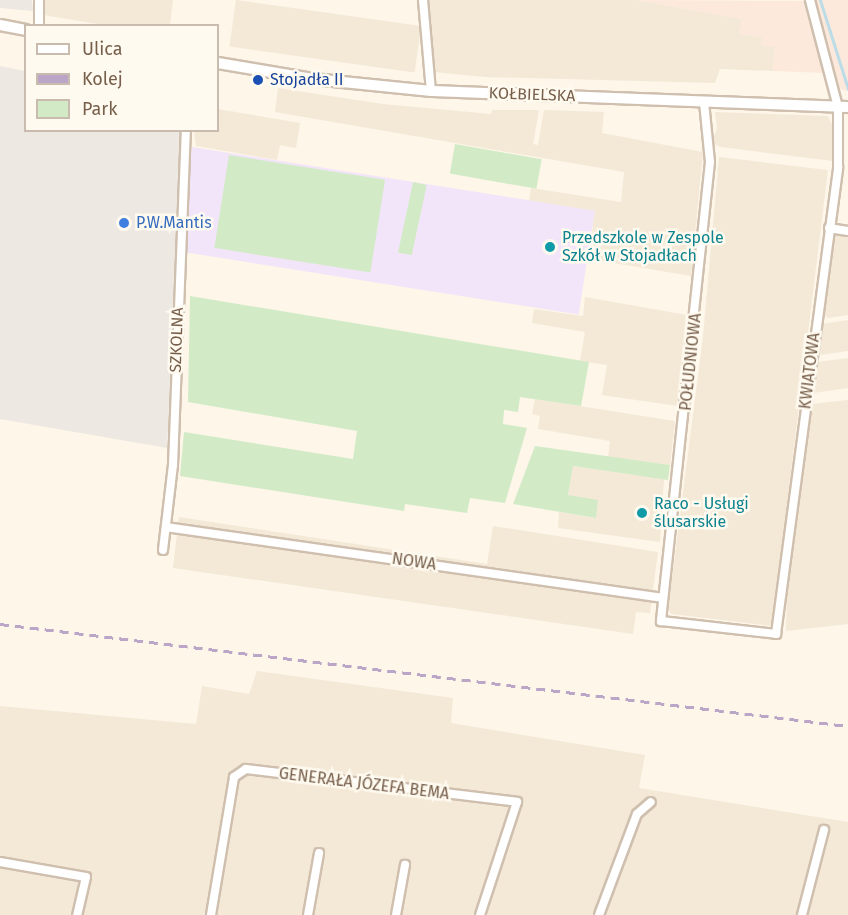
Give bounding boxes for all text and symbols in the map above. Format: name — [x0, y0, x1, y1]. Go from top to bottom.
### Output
legend — [24, 24, 219, 132]
text: Ulica — [82, 38, 122, 60]
text: Kolej — [82, 68, 123, 90]
place label: Stojadła II — [270, 70, 344, 90]
marker: Stojadła II — [251, 73, 265, 87]
street label: KOŁBIELSKA — [488, 84, 576, 106]
text: Park — [82, 98, 117, 120]
place label: P.W.Mantis — [136, 213, 212, 233]
marker: P.W.Mantis — [117, 216, 131, 230]
place label: Przedszkole w Zespole Szkół w Stojadłach — [562, 228, 724, 266]
marker: Przedszkole w Zespole Szkół w Stojadłach — [543, 240, 557, 254]
street label: SZKOLNA — [166, 307, 188, 373]
street label: POŁUDNIOWA — [676, 312, 706, 412]
street label: KWIATOWA — [796, 332, 824, 410]
place label: Raco - Usługi ślusarskie — [654, 494, 749, 532]
marker: Raco - Usługi ślusarskie — [635, 506, 649, 520]
street label: NOWA — [391, 549, 437, 575]
street label: GENERAŁA JÓZEFA BEMA — [278, 764, 450, 804]

